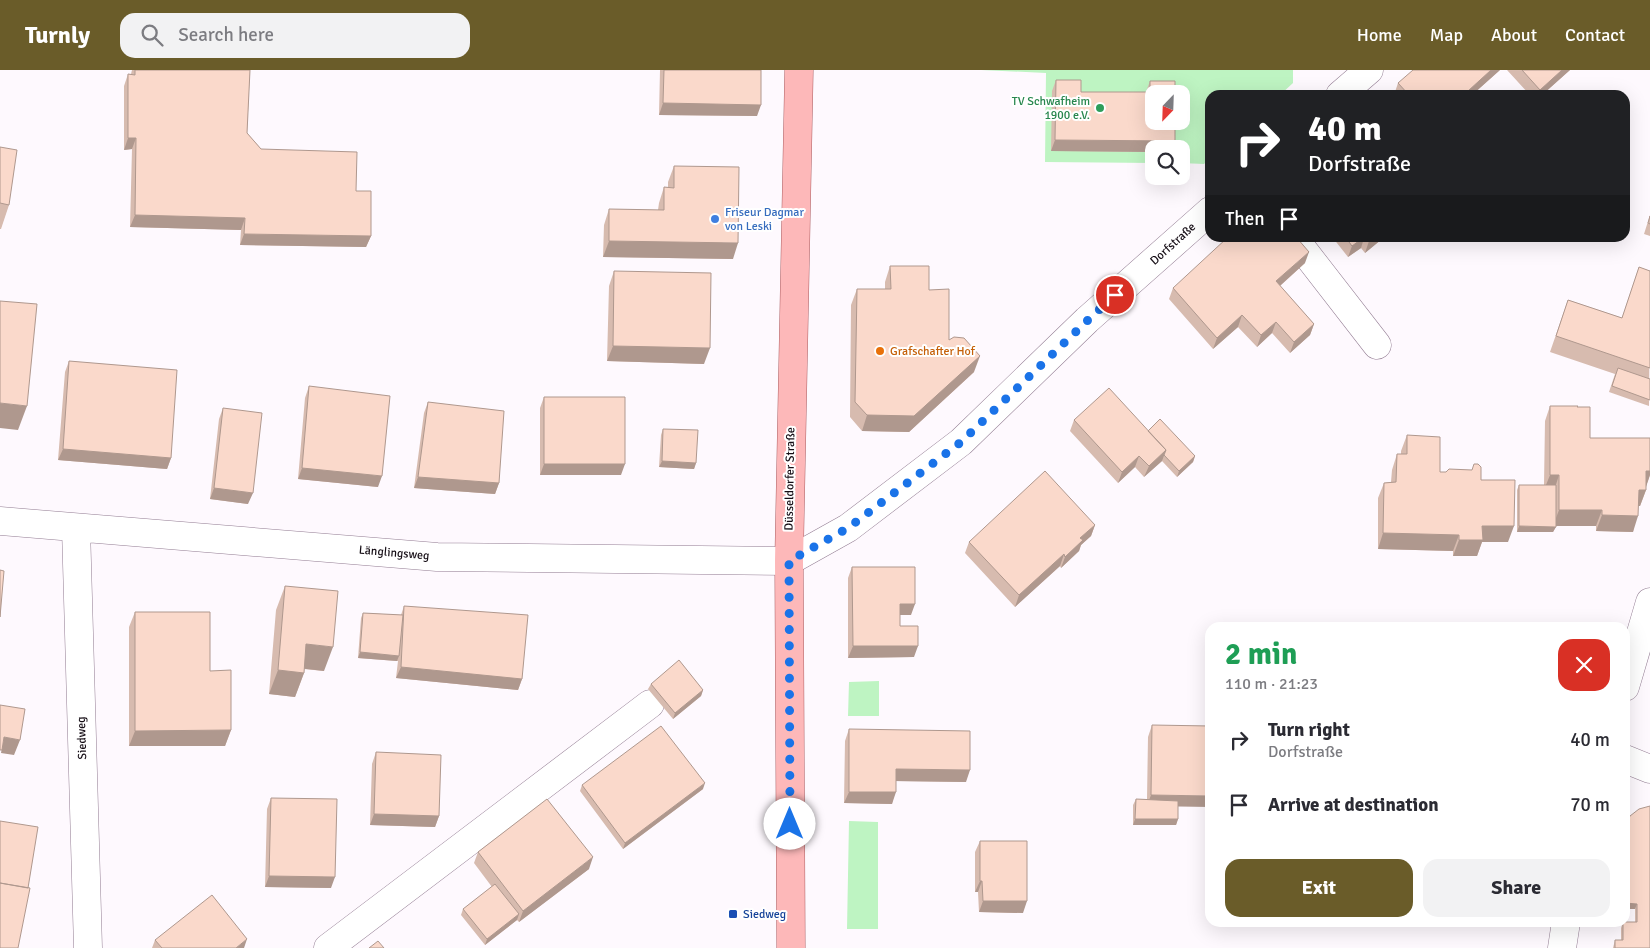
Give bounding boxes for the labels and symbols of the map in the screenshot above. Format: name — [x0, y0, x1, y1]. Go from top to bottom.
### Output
north arrow — [1145, 85, 1190, 130]
place label: TV Schwafheim 1900 e.V. — [1012, 94, 1090, 123]
marker: TV Schwafheim 1900 e.V. — [1094, 102, 1106, 114]
place label: Friseur Dagmar von Leski — [725, 205, 804, 234]
marker: Friseur Dagmar von Leski — [709, 213, 721, 225]
street label: Dorfstraße — [1147, 220, 1199, 268]
pin — [1094, 274, 1136, 316]
place label: Grafschafter Hof — [890, 344, 976, 359]
marker: Grafschafter Hof — [874, 345, 886, 357]
street label: Düsseldorfer Straße — [782, 427, 798, 531]
street label: Länglingsweg — [358, 542, 430, 564]
street label: Siedweg — [74, 716, 90, 760]
position arrow — [763, 797, 815, 849]
place label: Siedweg — [743, 907, 786, 922]
marker: Siedweg — [727, 908, 739, 920]

